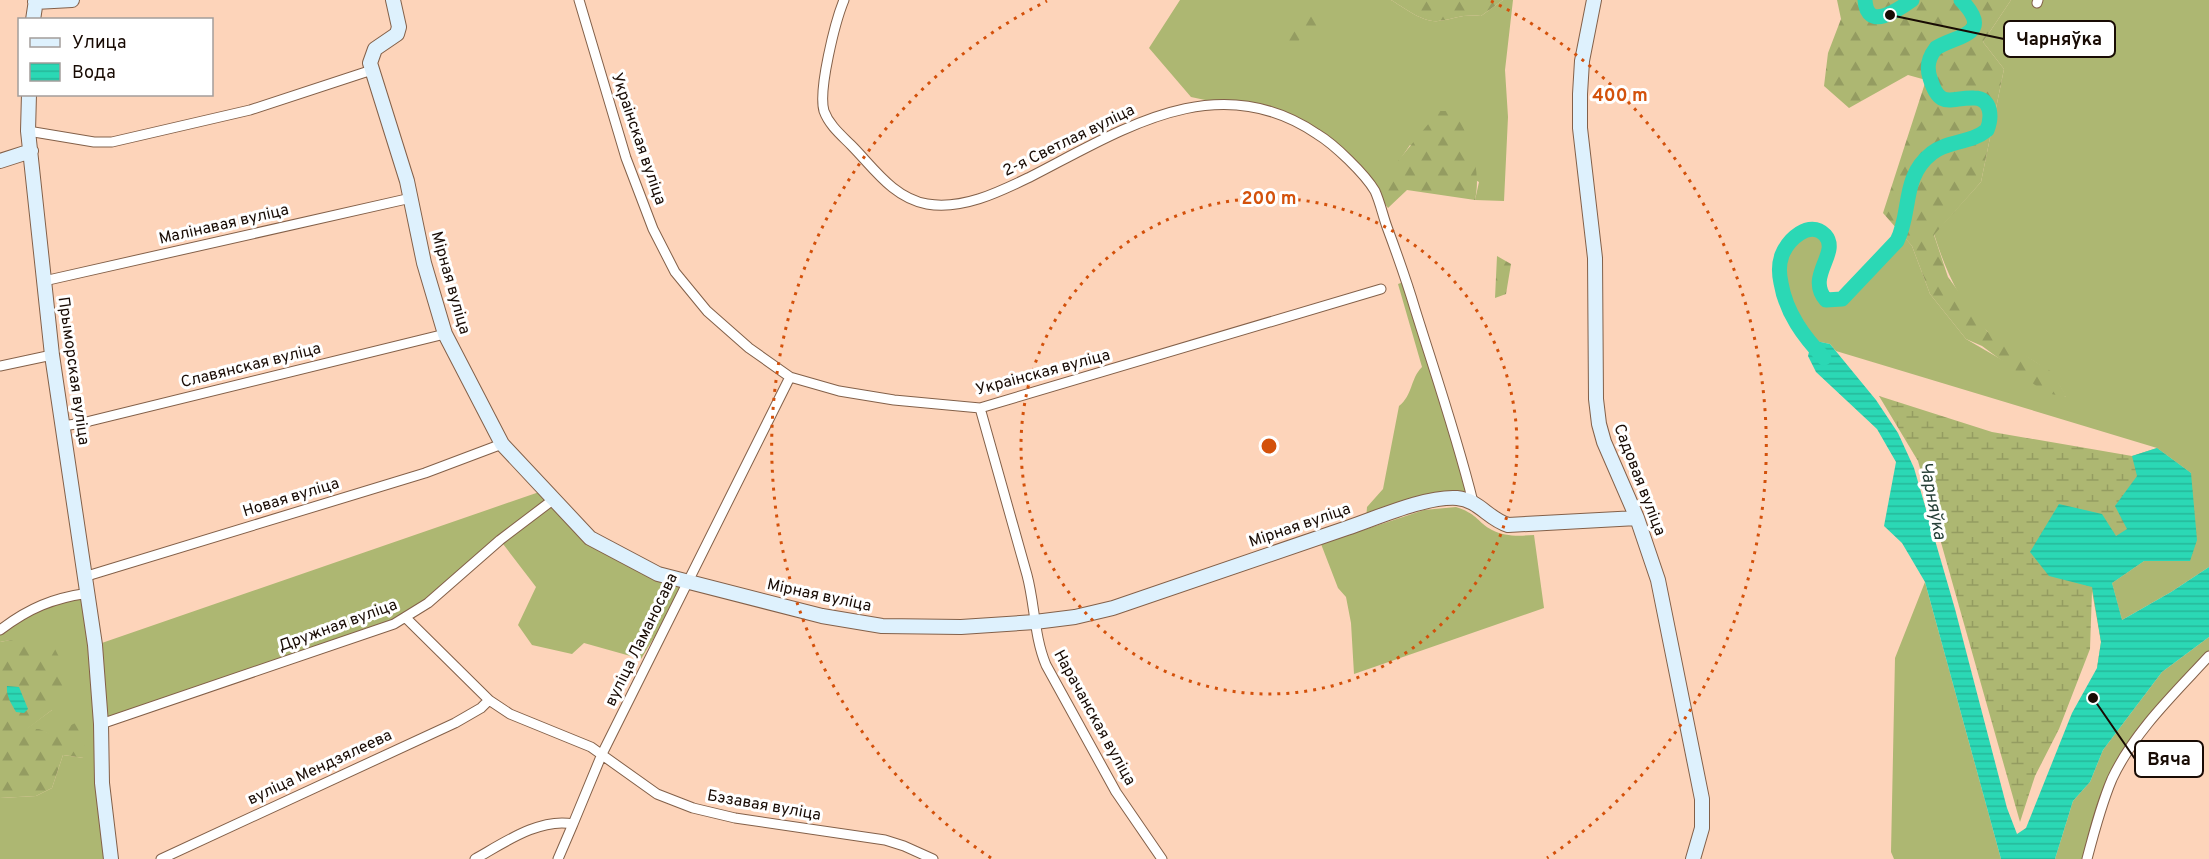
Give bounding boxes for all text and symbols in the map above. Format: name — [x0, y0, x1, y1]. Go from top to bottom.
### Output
legend — [18, 18, 213, 96]
callout: Чарняўка — [2004, 21, 2115, 57]
text: Чарняўка — [2016, 29, 2102, 52]
text: Улица — [72, 32, 126, 55]
text: Вода — [72, 62, 116, 85]
street label: Украінская вуліца — [606, 70, 670, 208]
text: 400 m — [1592, 85, 1648, 108]
street label: 2-я Светлая вуліца — [1000, 100, 1138, 182]
text: 200 m — [1241, 188, 1297, 211]
street label: Малінавая вуліца — [157, 200, 291, 250]
street label: Мірная вуліца — [426, 229, 474, 337]
street label: Прыморская вуліца — [53, 296, 93, 446]
street label: Славянская вуліца — [179, 339, 323, 393]
street label: Украінская вуліца — [974, 345, 1112, 401]
street label: Садовая вуліца — [1608, 421, 1670, 539]
centre of rings — [1259, 436, 1279, 456]
water label: Чарняўка — [1913, 460, 1951, 542]
street label: Новая вуліца — [240, 474, 342, 522]
street label: Мірная вуліца — [1246, 499, 1354, 553]
street label: вуліца Ламаносава — [601, 570, 683, 710]
street label: Мірная вуліца — [765, 575, 873, 617]
street label: Дружная вуліца — [276, 595, 400, 657]
street label: Нарачанская вуліца — [1048, 647, 1140, 789]
street label: вуліца Мендзялеева — [245, 726, 395, 810]
callout: Вяча — [2135, 741, 2203, 777]
text: Вяча — [2147, 749, 2191, 772]
street label: Бэзавая вуліца — [705, 786, 823, 826]

